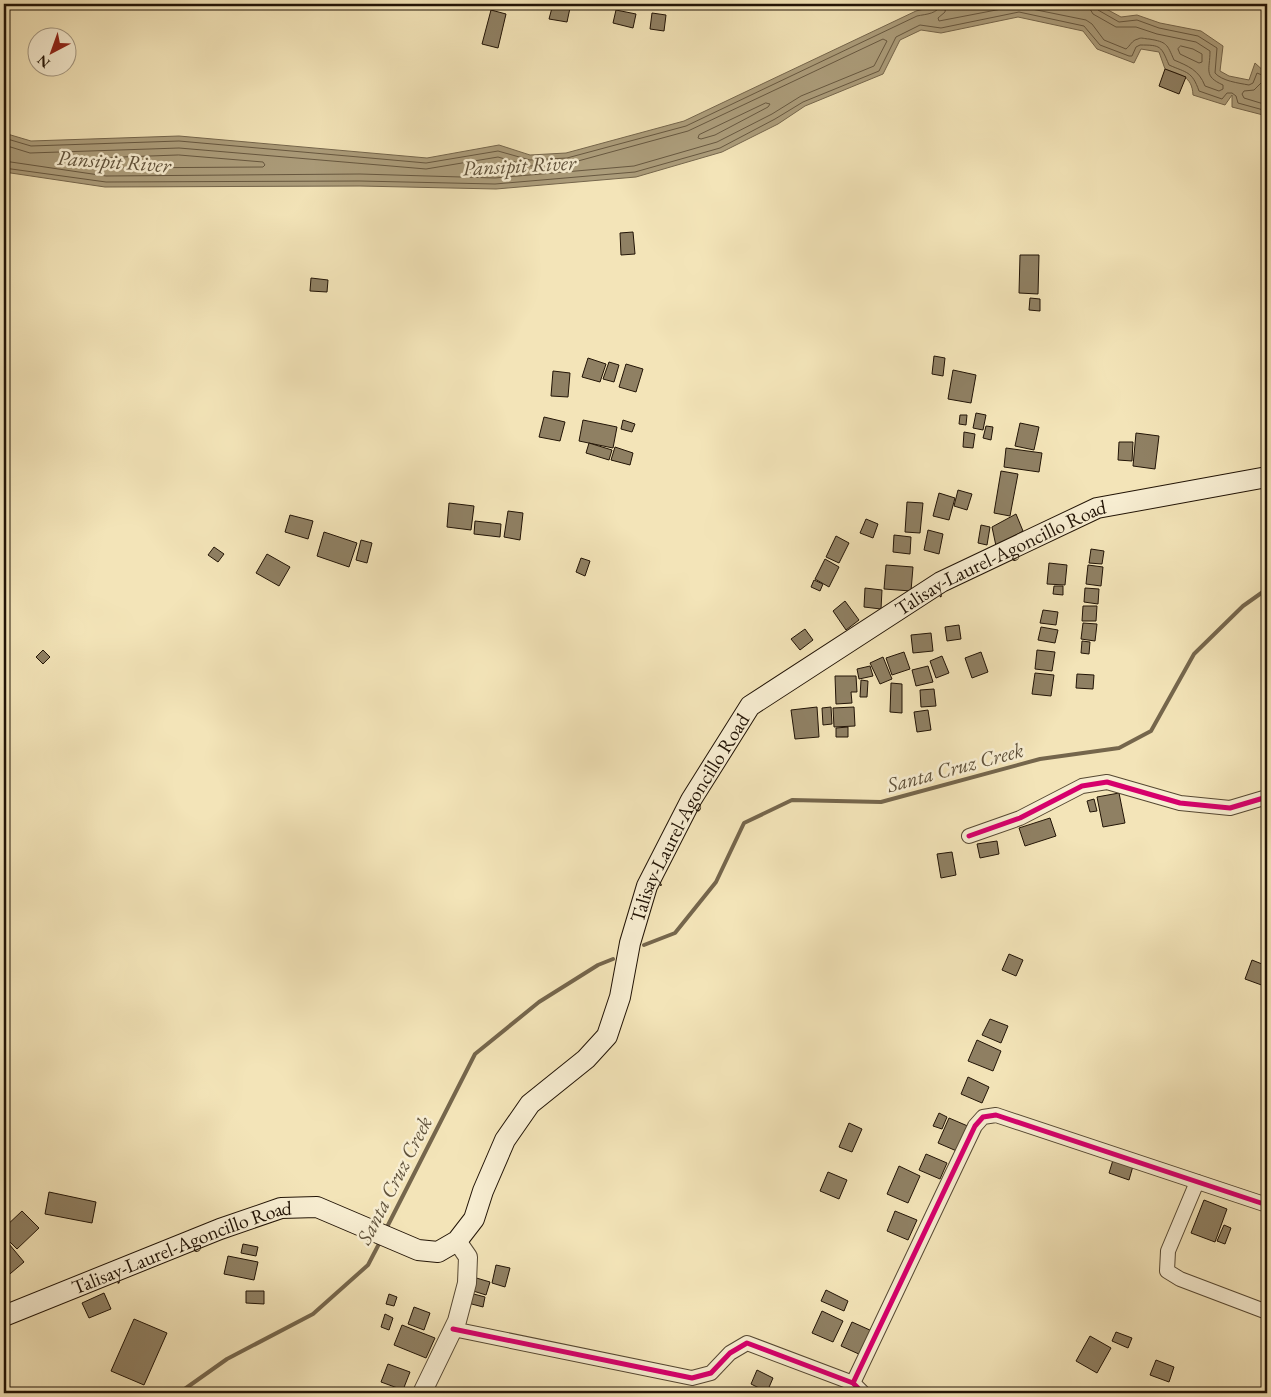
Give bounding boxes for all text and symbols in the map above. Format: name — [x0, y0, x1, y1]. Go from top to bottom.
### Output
north arrow — [28, 28, 78, 78]
text: N — [33, 51, 54, 72]
water label: Pansipit River — [56, 144, 173, 179]
water label: Pansipit River — [462, 148, 577, 181]
street label: Talisay-Laurel-Agoncillo Road — [890, 493, 1109, 622]
street label: Talisay-Laurel-Agoncillo Road — [624, 708, 756, 925]
water label: Santa Cruz Creek — [883, 736, 1027, 798]
water label: Santa Cruz Creek — [350, 1111, 438, 1250]
street label: Talisay-Laurel-Agoncillo Road — [68, 1195, 293, 1300]

